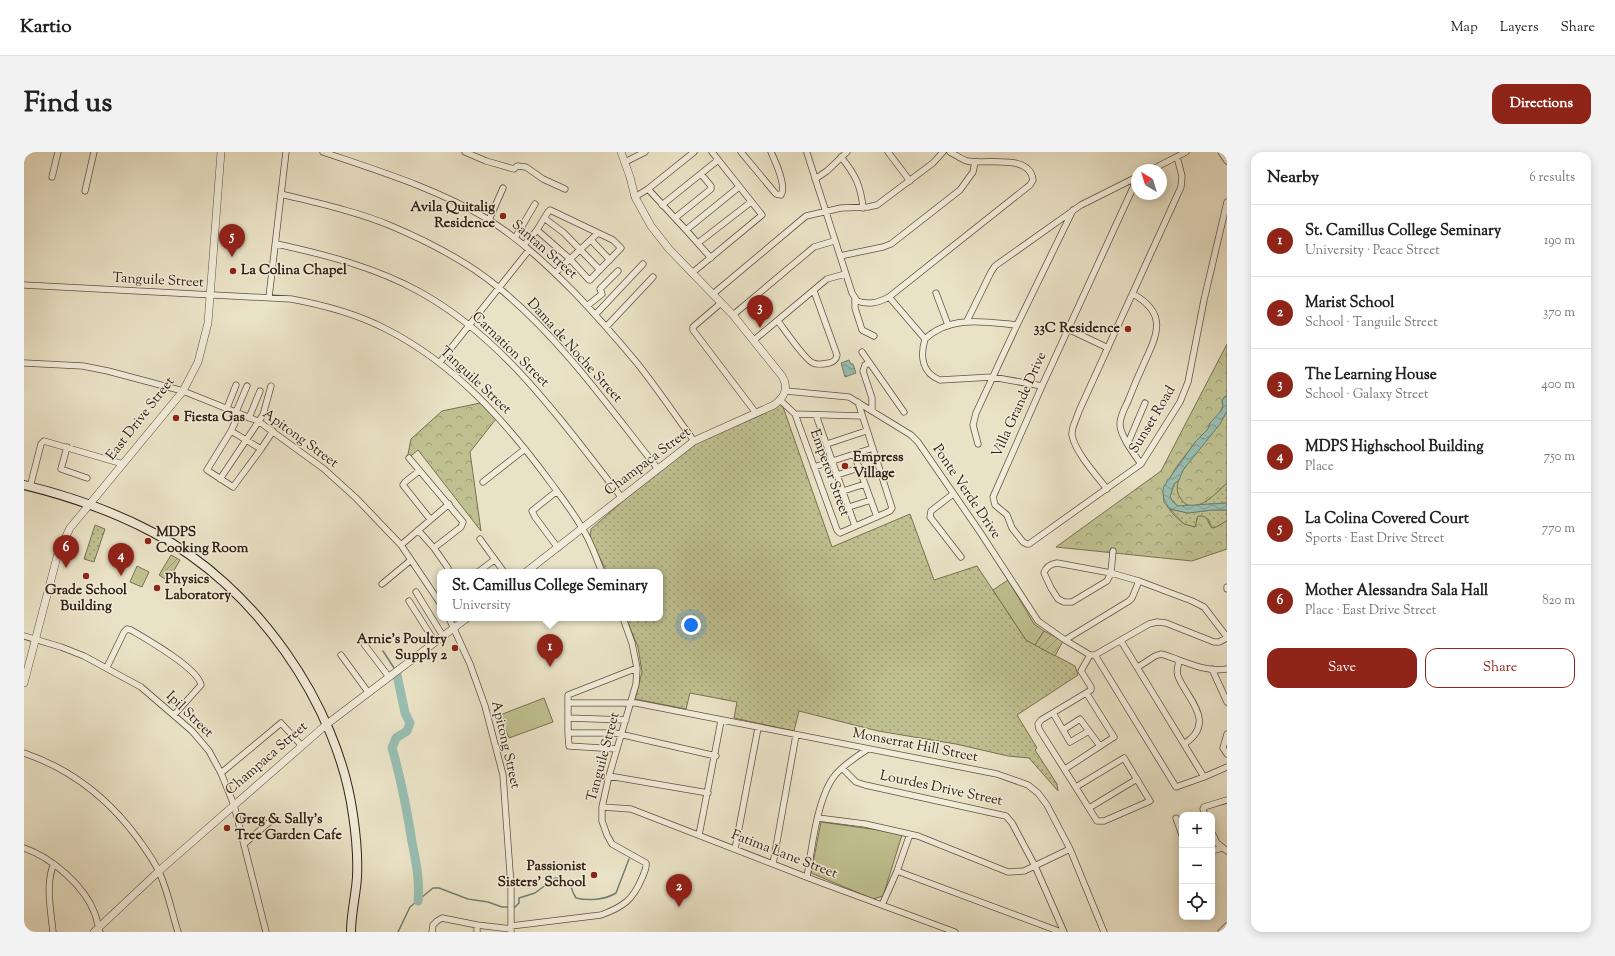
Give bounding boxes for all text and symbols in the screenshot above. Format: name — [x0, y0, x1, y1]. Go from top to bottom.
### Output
text: Kartio — [20, 14, 72, 41]
text: Map — [1451, 18, 1478, 38]
text: Layers — [1500, 18, 1538, 38]
text: Share — [1560, 18, 1595, 38]
text: Find us — [24, 84, 112, 124]
button: Directions — [1492, 84, 1591, 124]
north arrow — [1131, 164, 1167, 200]
text: Nearby — [1267, 166, 1319, 190]
text: 6 results — [1529, 169, 1575, 187]
place label: Avila Quitalig Residence — [410, 198, 495, 234]
marker: Avila Quitalig Residence — [498, 211, 508, 221]
street label: Santan Street — [507, 216, 582, 284]
text: St. Camillus College Seminary — [1305, 221, 1501, 242]
pin: 5 — [219, 224, 245, 257]
text: 1 — [1278, 232, 1282, 250]
text: 190 m — [1544, 232, 1575, 250]
text: University · Peace Street — [1305, 242, 1440, 260]
place label: La Colina Chapel — [241, 261, 347, 281]
marker: La Colina Chapel — [228, 266, 238, 276]
street label: Tanguile Street — [112, 269, 204, 293]
text: Marist School — [1305, 293, 1394, 314]
street label: Dama de Noche Street — [522, 294, 627, 408]
pin: 3 — [747, 295, 773, 328]
text: 2 — [1277, 304, 1283, 322]
text: 370 m — [1543, 304, 1575, 322]
street label: Carnation Street — [467, 308, 553, 392]
text: School · Tanguile Street — [1305, 314, 1438, 332]
place label: 33C Residence — [1034, 319, 1120, 339]
marker: 33C Residence — [1123, 324, 1133, 334]
street label: Tanguile Street — [435, 342, 515, 420]
street label: Villa Grande Drive — [988, 349, 1052, 461]
text: The Learning House — [1305, 365, 1437, 386]
street label: East Drive Street — [102, 373, 180, 465]
text: 3 — [1277, 376, 1283, 394]
text: 400 m — [1541, 376, 1575, 394]
street label: Sunset Road — [1125, 382, 1181, 458]
text: School · Galaxy Street — [1305, 386, 1429, 404]
street label: Apitong Street — [258, 405, 342, 474]
place label: Fiesta Gas — [184, 408, 246, 428]
marker: Fiesta Gas — [171, 413, 181, 423]
street label: Champaca Street — [601, 423, 695, 501]
street label: Emperor Street — [804, 427, 854, 520]
text: MDPS Highschool Building — [1305, 437, 1484, 458]
street label: Ponte Verde Drive — [927, 441, 1005, 543]
place label: Empress Village — [853, 448, 904, 484]
text: 4 — [1277, 448, 1283, 466]
text: 750 m — [1544, 448, 1575, 466]
text: Place — [1305, 458, 1334, 476]
marker: Empress Village — [840, 461, 850, 471]
text: La Colina Covered Court — [1305, 509, 1469, 530]
text: 5 — [1278, 520, 1282, 538]
text: 770 m — [1542, 520, 1575, 538]
place label: MDPS Cooking Room — [156, 523, 249, 559]
text: Sports · East Drive Street — [1305, 530, 1444, 548]
pin: 6 — [53, 535, 79, 568]
marker: MDPS Cooking Room — [143, 536, 153, 546]
pin: 4 — [108, 543, 134, 576]
popup — [437, 569, 663, 621]
place label: Physics Laboratory — [165, 570, 231, 606]
marker: Grade School Building — [81, 571, 91, 581]
text: St. Camillus College Seminary — [452, 576, 648, 597]
place label: Grade School Building — [45, 581, 127, 617]
text: Mother Alessandra Sala Hall — [1305, 581, 1488, 602]
marker: Physics Laboratory — [152, 583, 162, 593]
text: 6 — [1277, 592, 1283, 610]
text: 820 m — [1542, 592, 1575, 610]
text: University — [452, 597, 511, 615]
text: Place · East Drive Street — [1305, 602, 1436, 620]
your location — [681, 615, 701, 635]
place label: Arnie's Poultry Supply 2 — [357, 630, 447, 666]
pin: 1 — [537, 634, 563, 667]
marker: Arnie's Poultry Supply 2 — [450, 643, 460, 653]
button: Save — [1267, 648, 1417, 688]
button: Share — [1425, 648, 1575, 688]
street label: Ipil Street — [161, 687, 217, 743]
street label: Apitong Street — [485, 699, 525, 791]
street label: Tanguile Street — [582, 710, 626, 804]
street label: Champaca Street — [221, 717, 313, 800]
street label: Monserrat Hill Street — [851, 724, 980, 768]
street label: Lourdes Drive Street — [878, 766, 1004, 812]
place label: Greg & Sally's Tree Garden Cafe — [235, 810, 342, 846]
map controls — [1179, 812, 1215, 920]
button: + — [1179, 812, 1215, 848]
marker: Greg & Sally's Tree Garden Cafe — [222, 823, 232, 833]
street label: Fatima Lane Street — [728, 826, 840, 885]
button: − — [1179, 848, 1215, 884]
place label: Passionist Sisters' School — [498, 857, 586, 893]
marker: Passionist Sisters' School — [589, 870, 599, 880]
pin: 2 — [666, 874, 692, 907]
button: locate — [1179, 884, 1215, 920]

